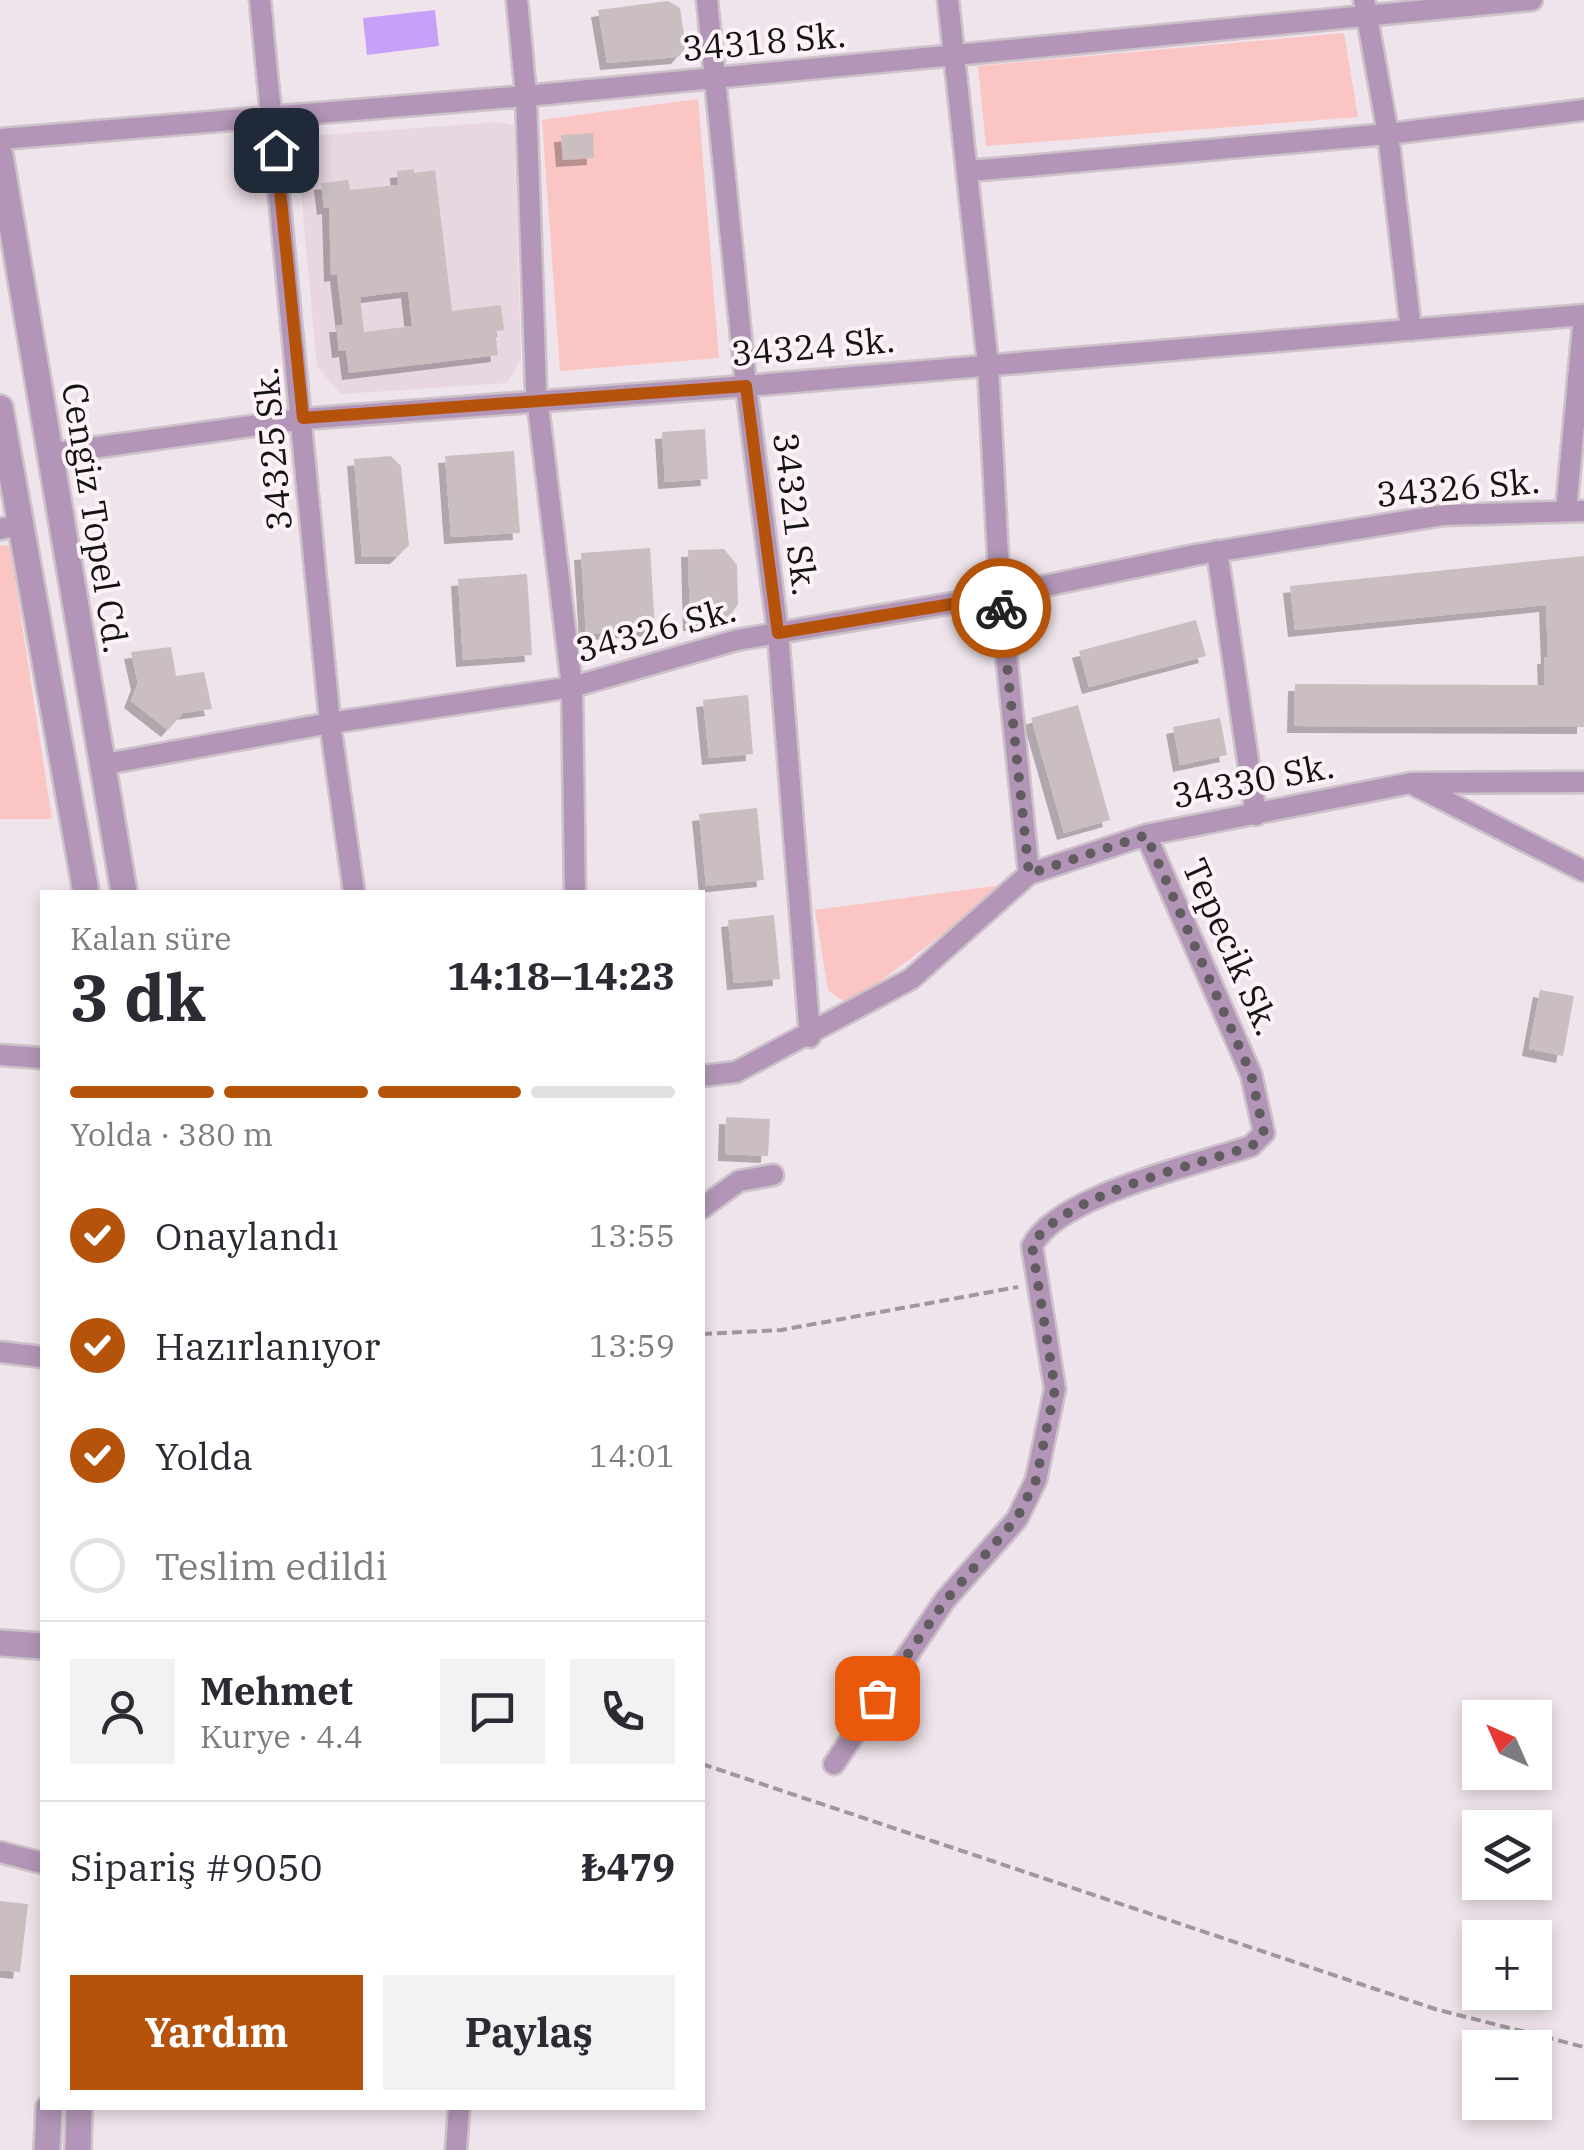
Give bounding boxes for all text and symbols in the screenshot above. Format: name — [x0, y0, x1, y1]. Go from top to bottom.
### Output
street label: 34318 Sk. — [680, 11, 848, 71]
pin — [234, 108, 319, 193]
icon: home — [249, 123, 304, 178]
street label: 34324 Sk. — [729, 316, 897, 376]
street label: 34325 Sk. — [242, 365, 302, 533]
street label: Cengiz Topel Cd. — [52, 379, 140, 656]
street label: 34321 Sk. — [763, 430, 829, 598]
street label: 34326 Sk. — [1374, 457, 1542, 517]
courier — [951, 558, 1051, 658]
icon: bike — [974, 581, 1029, 636]
street label: 34326 Sk. — [570, 586, 741, 673]
street label: 34330 Sk. — [1168, 742, 1338, 818]
street label: Tepecik Sk. — [1172, 851, 1291, 1042]
text: Kalan süre — [70, 917, 231, 959]
text: 14:18–14:23 — [447, 951, 675, 1000]
text: 3 dk — [70, 954, 206, 1039]
text: Yolda · 380 m — [70, 1113, 273, 1155]
icon: check — [70, 1208, 125, 1263]
text: Onaylandı — [155, 1211, 339, 1260]
text: 13:55 — [589, 1214, 675, 1256]
icon: check — [70, 1318, 125, 1373]
text: Hazırlanıyor — [155, 1321, 380, 1370]
text: 13:59 — [589, 1324, 675, 1366]
icon: check — [70, 1428, 125, 1483]
text: Yolda — [155, 1431, 253, 1480]
text: 14:01 — [589, 1434, 675, 1476]
text: Teslim edildi — [155, 1541, 388, 1590]
pin — [835, 1656, 920, 1741]
button: person — [70, 1659, 175, 1764]
button: chat — [440, 1659, 545, 1764]
button: phone — [570, 1659, 675, 1764]
text: Mehmet — [200, 1666, 353, 1715]
icon: bag — [850, 1671, 905, 1726]
north arrow — [1462, 1700, 1552, 1790]
map controls — [1462, 1700, 1552, 2120]
text: Kurye · 4.4 — [200, 1715, 363, 1757]
button: layers — [1462, 1810, 1552, 1900]
text: Sipariş #9050 — [70, 1842, 323, 1891]
text: ₺479 — [581, 1842, 675, 1891]
button: + — [1462, 1920, 1552, 2010]
button: Yardım — [70, 1975, 363, 2090]
button: Paylaş — [383, 1975, 675, 2090]
button: − — [1462, 2030, 1552, 2120]

